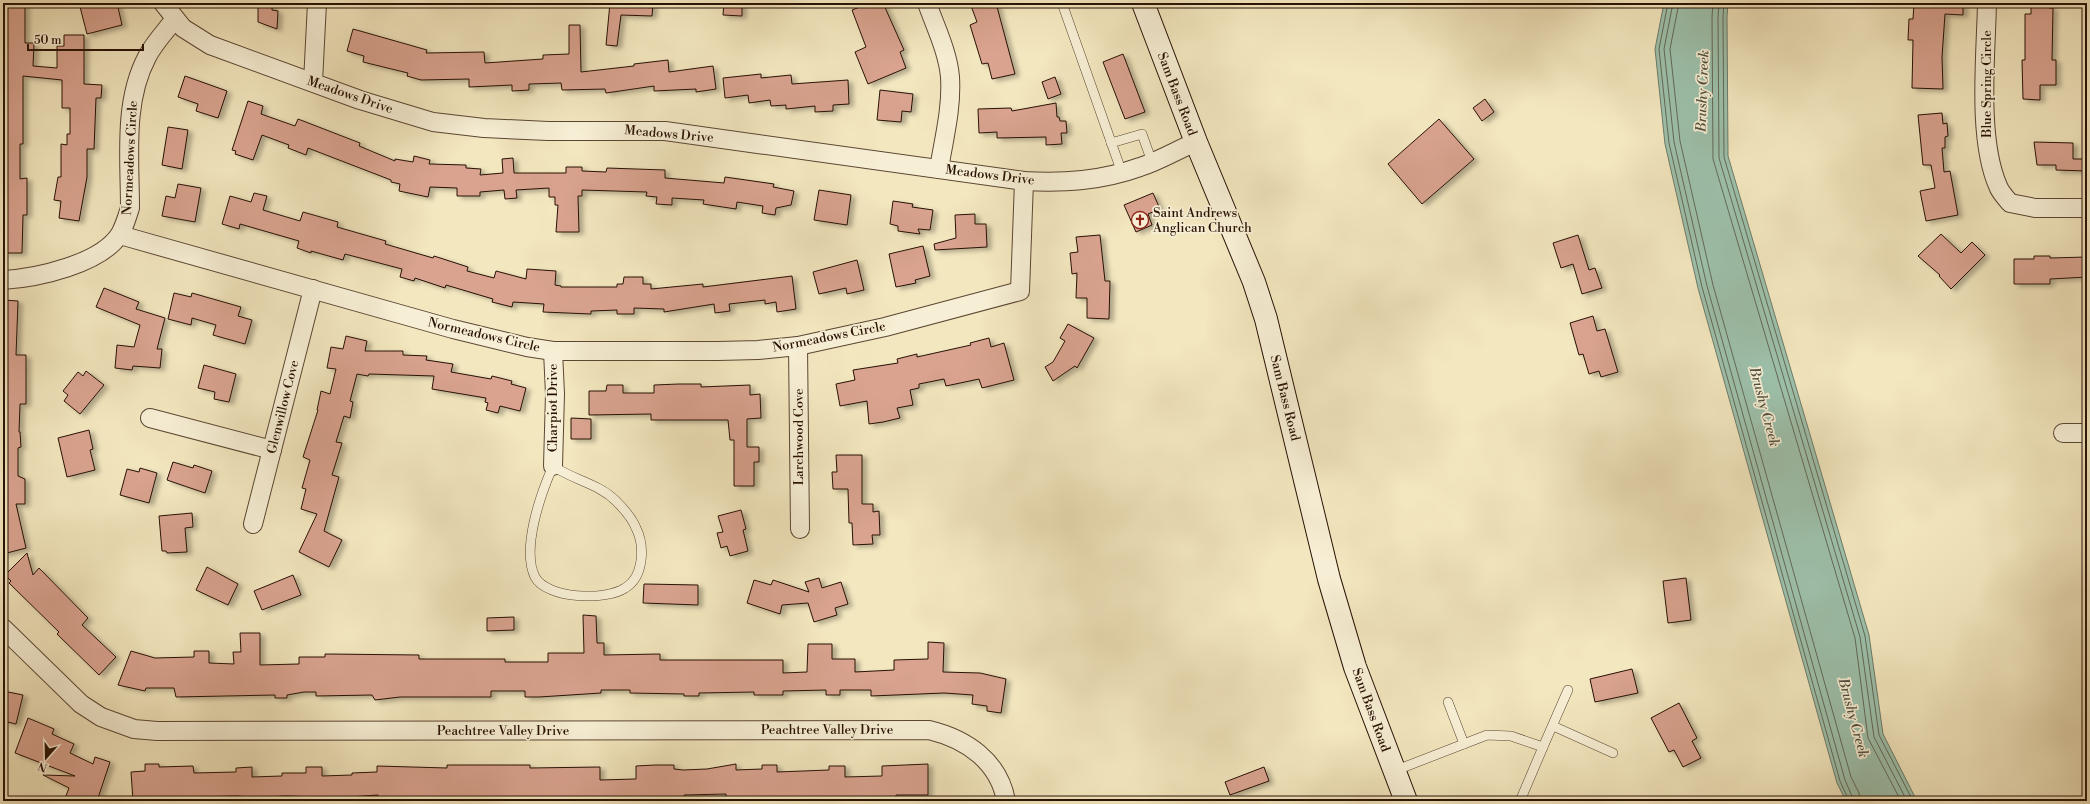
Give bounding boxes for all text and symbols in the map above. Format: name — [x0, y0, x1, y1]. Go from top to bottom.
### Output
scale bar — [28, 26, 143, 52]
street label: Blue Spring Circle — [1979, 30, 1995, 139]
text: 50 m — [34, 33, 62, 48]
street label: Sam Bass Road — [1154, 50, 1200, 139]
water label: Brushy Creek — [1693, 50, 1713, 133]
street label: Meadows Drive — [305, 73, 395, 117]
street label: Normeadows Circle — [119, 100, 141, 216]
street label: Meadows Drive — [624, 122, 715, 146]
street label: Meadows Drive — [945, 162, 1036, 188]
place label: Saint Andrews Anglican Church — [1152, 205, 1252, 236]
church icon: Saint Andrews Anglican Church — [1130, 210, 1150, 230]
street label: Normeadows Circle — [426, 314, 542, 356]
street label: Normeadows Circle — [771, 318, 887, 356]
street label: Sam Bass Road — [1267, 353, 1304, 443]
street label: Glenwillow Cove — [264, 358, 302, 456]
street label: Charpiot Drive — [545, 363, 561, 452]
water label: Brushy Creek — [1744, 364, 1783, 449]
street label: Larchwood Cove — [791, 388, 807, 486]
street label: Sam Bass Road — [1348, 666, 1394, 755]
water label: Brushy Creek — [1833, 675, 1872, 760]
street label: Peachtree Valley Drive — [761, 722, 894, 738]
street label: Peachtree Valley Drive — [437, 723, 570, 739]
north arrow — [26, 738, 66, 778]
text: N — [36, 758, 49, 775]

